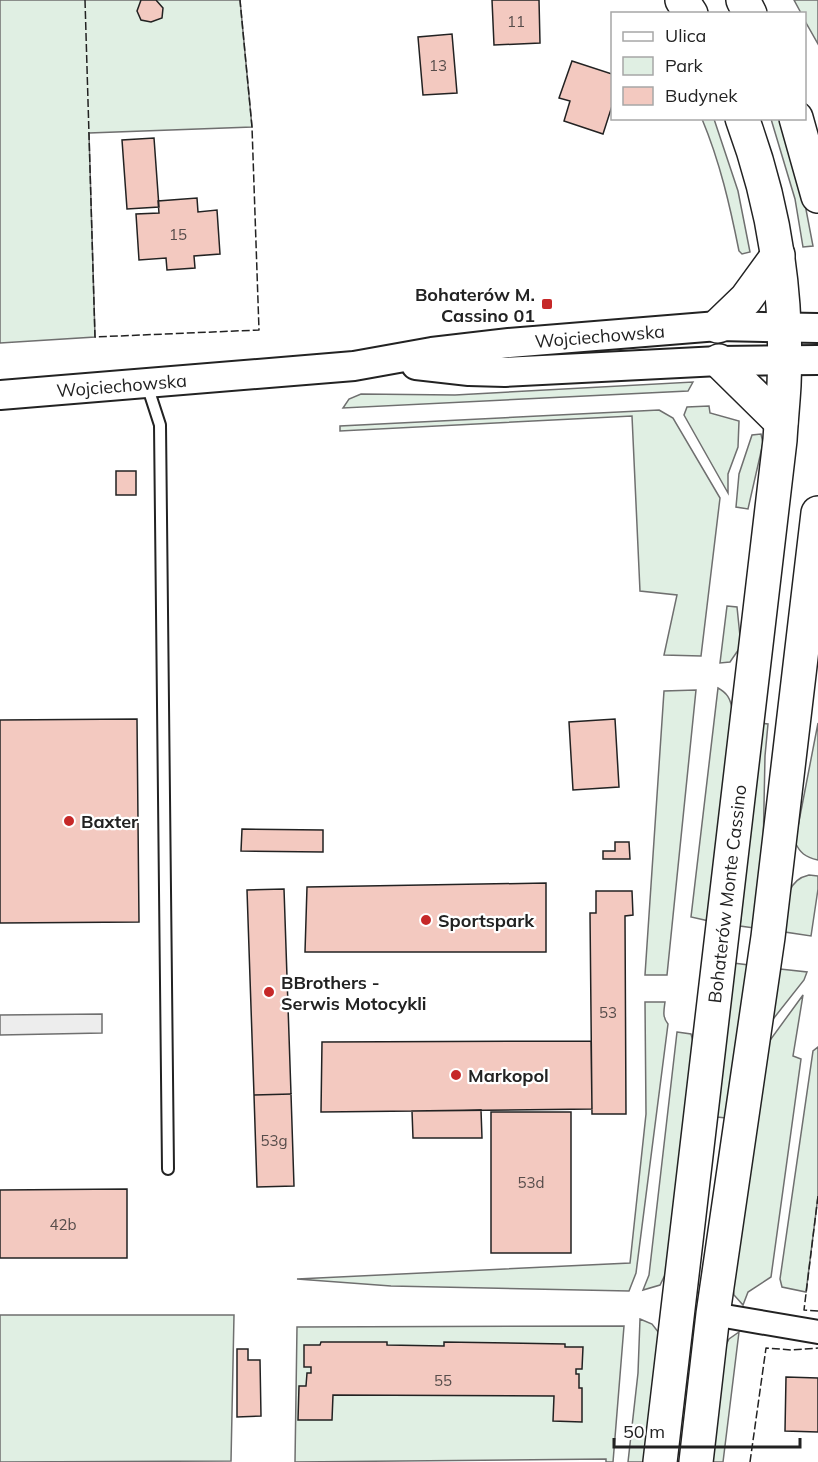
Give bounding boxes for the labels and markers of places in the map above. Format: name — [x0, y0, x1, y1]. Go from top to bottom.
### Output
place label: Bohaterów M. Cassino 01 — [415, 283, 535, 327]
marker: Bohaterów M. Cassino 01 — [540, 297, 554, 311]
place label: Baxter — [81, 810, 139, 833]
marker: Baxter — [62, 814, 76, 828]
place label: Sportspark — [438, 909, 535, 932]
marker: Sportspark — [419, 913, 433, 927]
place label: BBrothers - Serwis Motocykli — [281, 971, 427, 1015]
marker: BBrothers - Serwis Motocykli — [262, 985, 276, 999]
place label: Markopol — [468, 1064, 549, 1087]
marker: Markopol — [449, 1068, 463, 1082]

